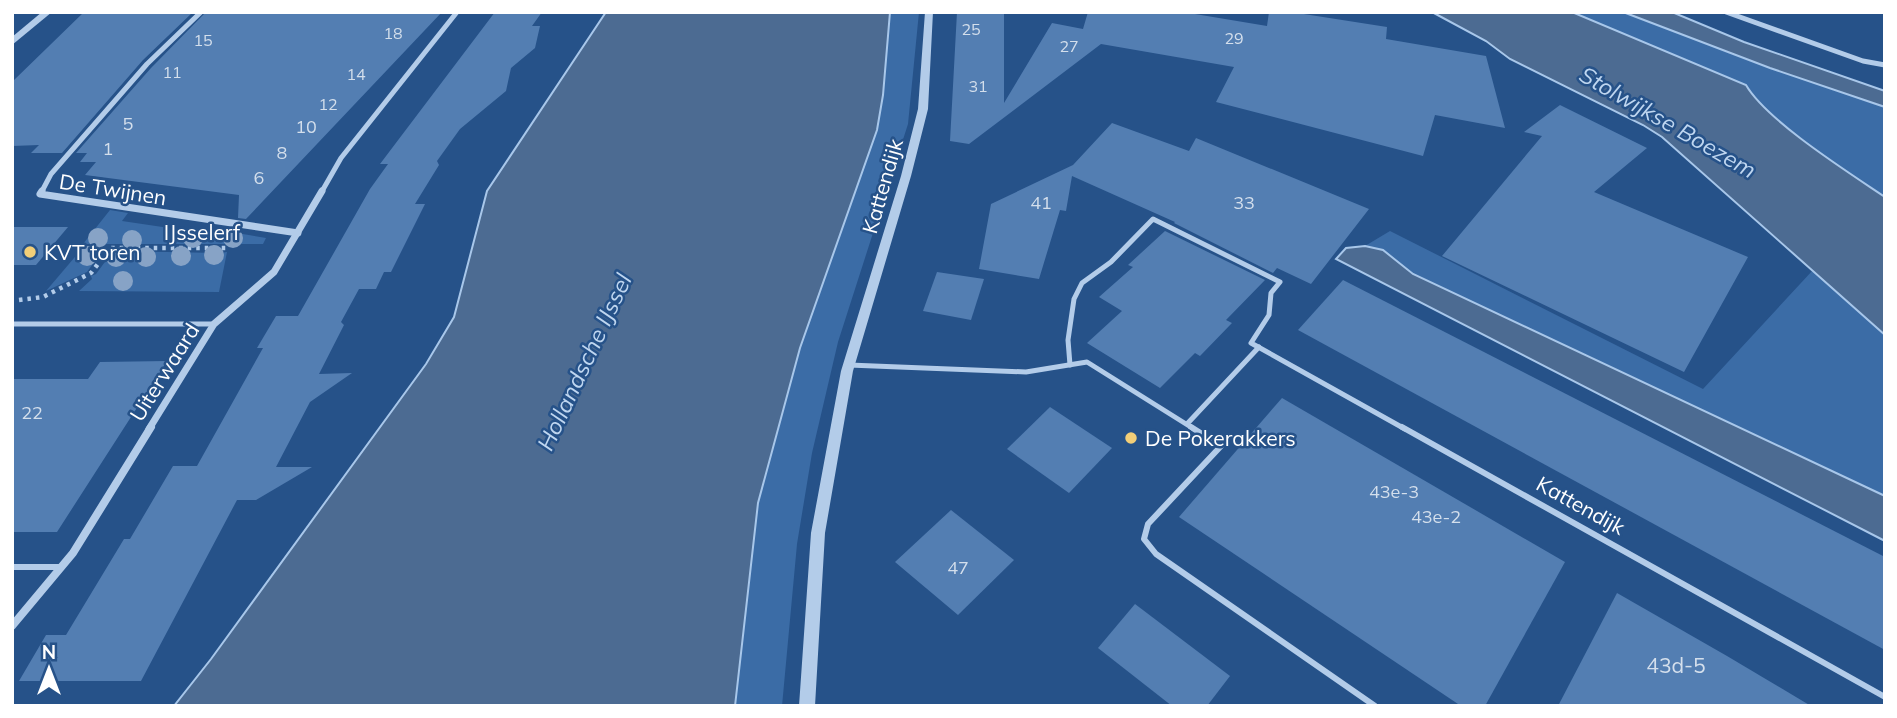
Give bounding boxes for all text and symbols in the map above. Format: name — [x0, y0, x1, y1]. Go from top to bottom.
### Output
house number: 25 — [961, 19, 981, 39]
house number: 18 — [383, 23, 403, 43]
house number: 29 — [1224, 28, 1244, 48]
house number: 15 — [193, 30, 213, 50]
house number: 27 — [1059, 36, 1079, 56]
water label: Stolwijkse Boezem — [1575, 60, 1761, 184]
house number: 11 — [162, 62, 182, 82]
house number: 14 — [346, 64, 366, 84]
house number: 31 — [968, 76, 988, 96]
house number: 12 — [318, 94, 338, 114]
house number: 5 — [123, 112, 134, 135]
house number: 10 — [295, 115, 317, 138]
street label: Kattendijk — [856, 135, 908, 236]
house number: 1 — [103, 137, 113, 160]
house number: 8 — [277, 141, 287, 164]
house number: 6 — [254, 166, 264, 189]
street label: De Twijnen — [58, 168, 168, 210]
house number: 41 — [1030, 191, 1052, 214]
house number: 33 — [1233, 191, 1255, 214]
street label: IJsselerf — [164, 219, 241, 245]
place label: KVT toren — [44, 239, 141, 265]
marker: KVT toren — [22, 244, 38, 260]
water label: Hollandsche IJssel — [530, 268, 638, 455]
street label: Uiterwaard — [124, 318, 204, 426]
house number: 22 — [21, 401, 43, 424]
place label: De Pokerakkers — [1145, 425, 1296, 451]
marker: De Pokerakkers — [1123, 430, 1139, 446]
street label: Kattendijk — [1532, 470, 1630, 540]
house number: 43e-3 — [1369, 480, 1419, 503]
house number: 43e-2 — [1411, 505, 1461, 528]
house number: 47 — [947, 556, 969, 579]
north arrow — [14, 634, 84, 704]
text: N — [42, 640, 56, 664]
house number: 43d-5 — [1646, 652, 1706, 678]

